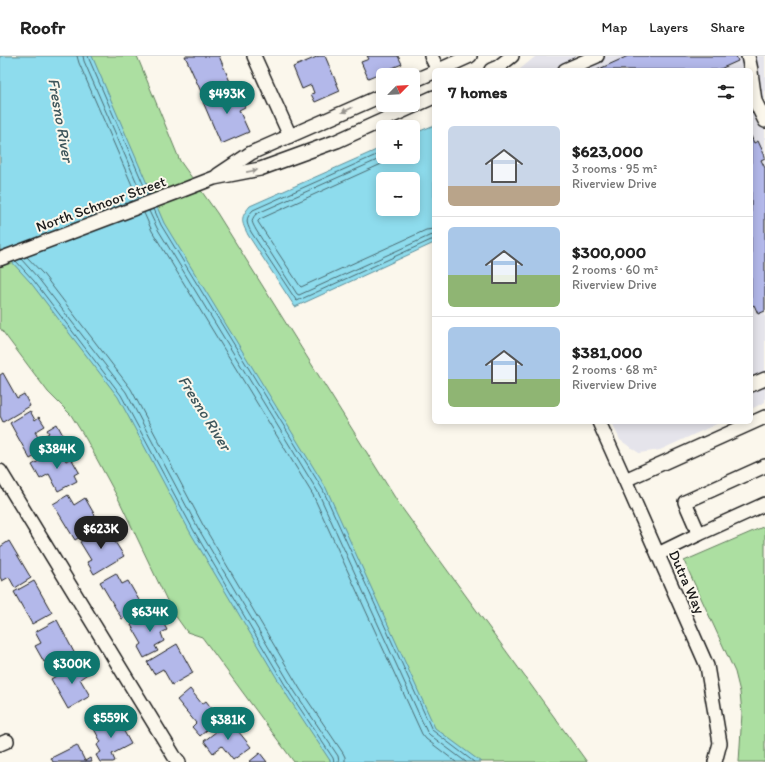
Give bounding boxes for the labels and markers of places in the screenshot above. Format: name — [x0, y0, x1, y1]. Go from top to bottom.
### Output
pin: $493K — [199, 81, 255, 115]
pin: $384K — [29, 436, 85, 470]
pin: $623K — [73, 516, 129, 550]
pin: $634K — [122, 599, 178, 633]
pin: $300K — [44, 651, 100, 685]
pin: $559K — [83, 705, 139, 739]
pin: $381K — [200, 707, 256, 741]

